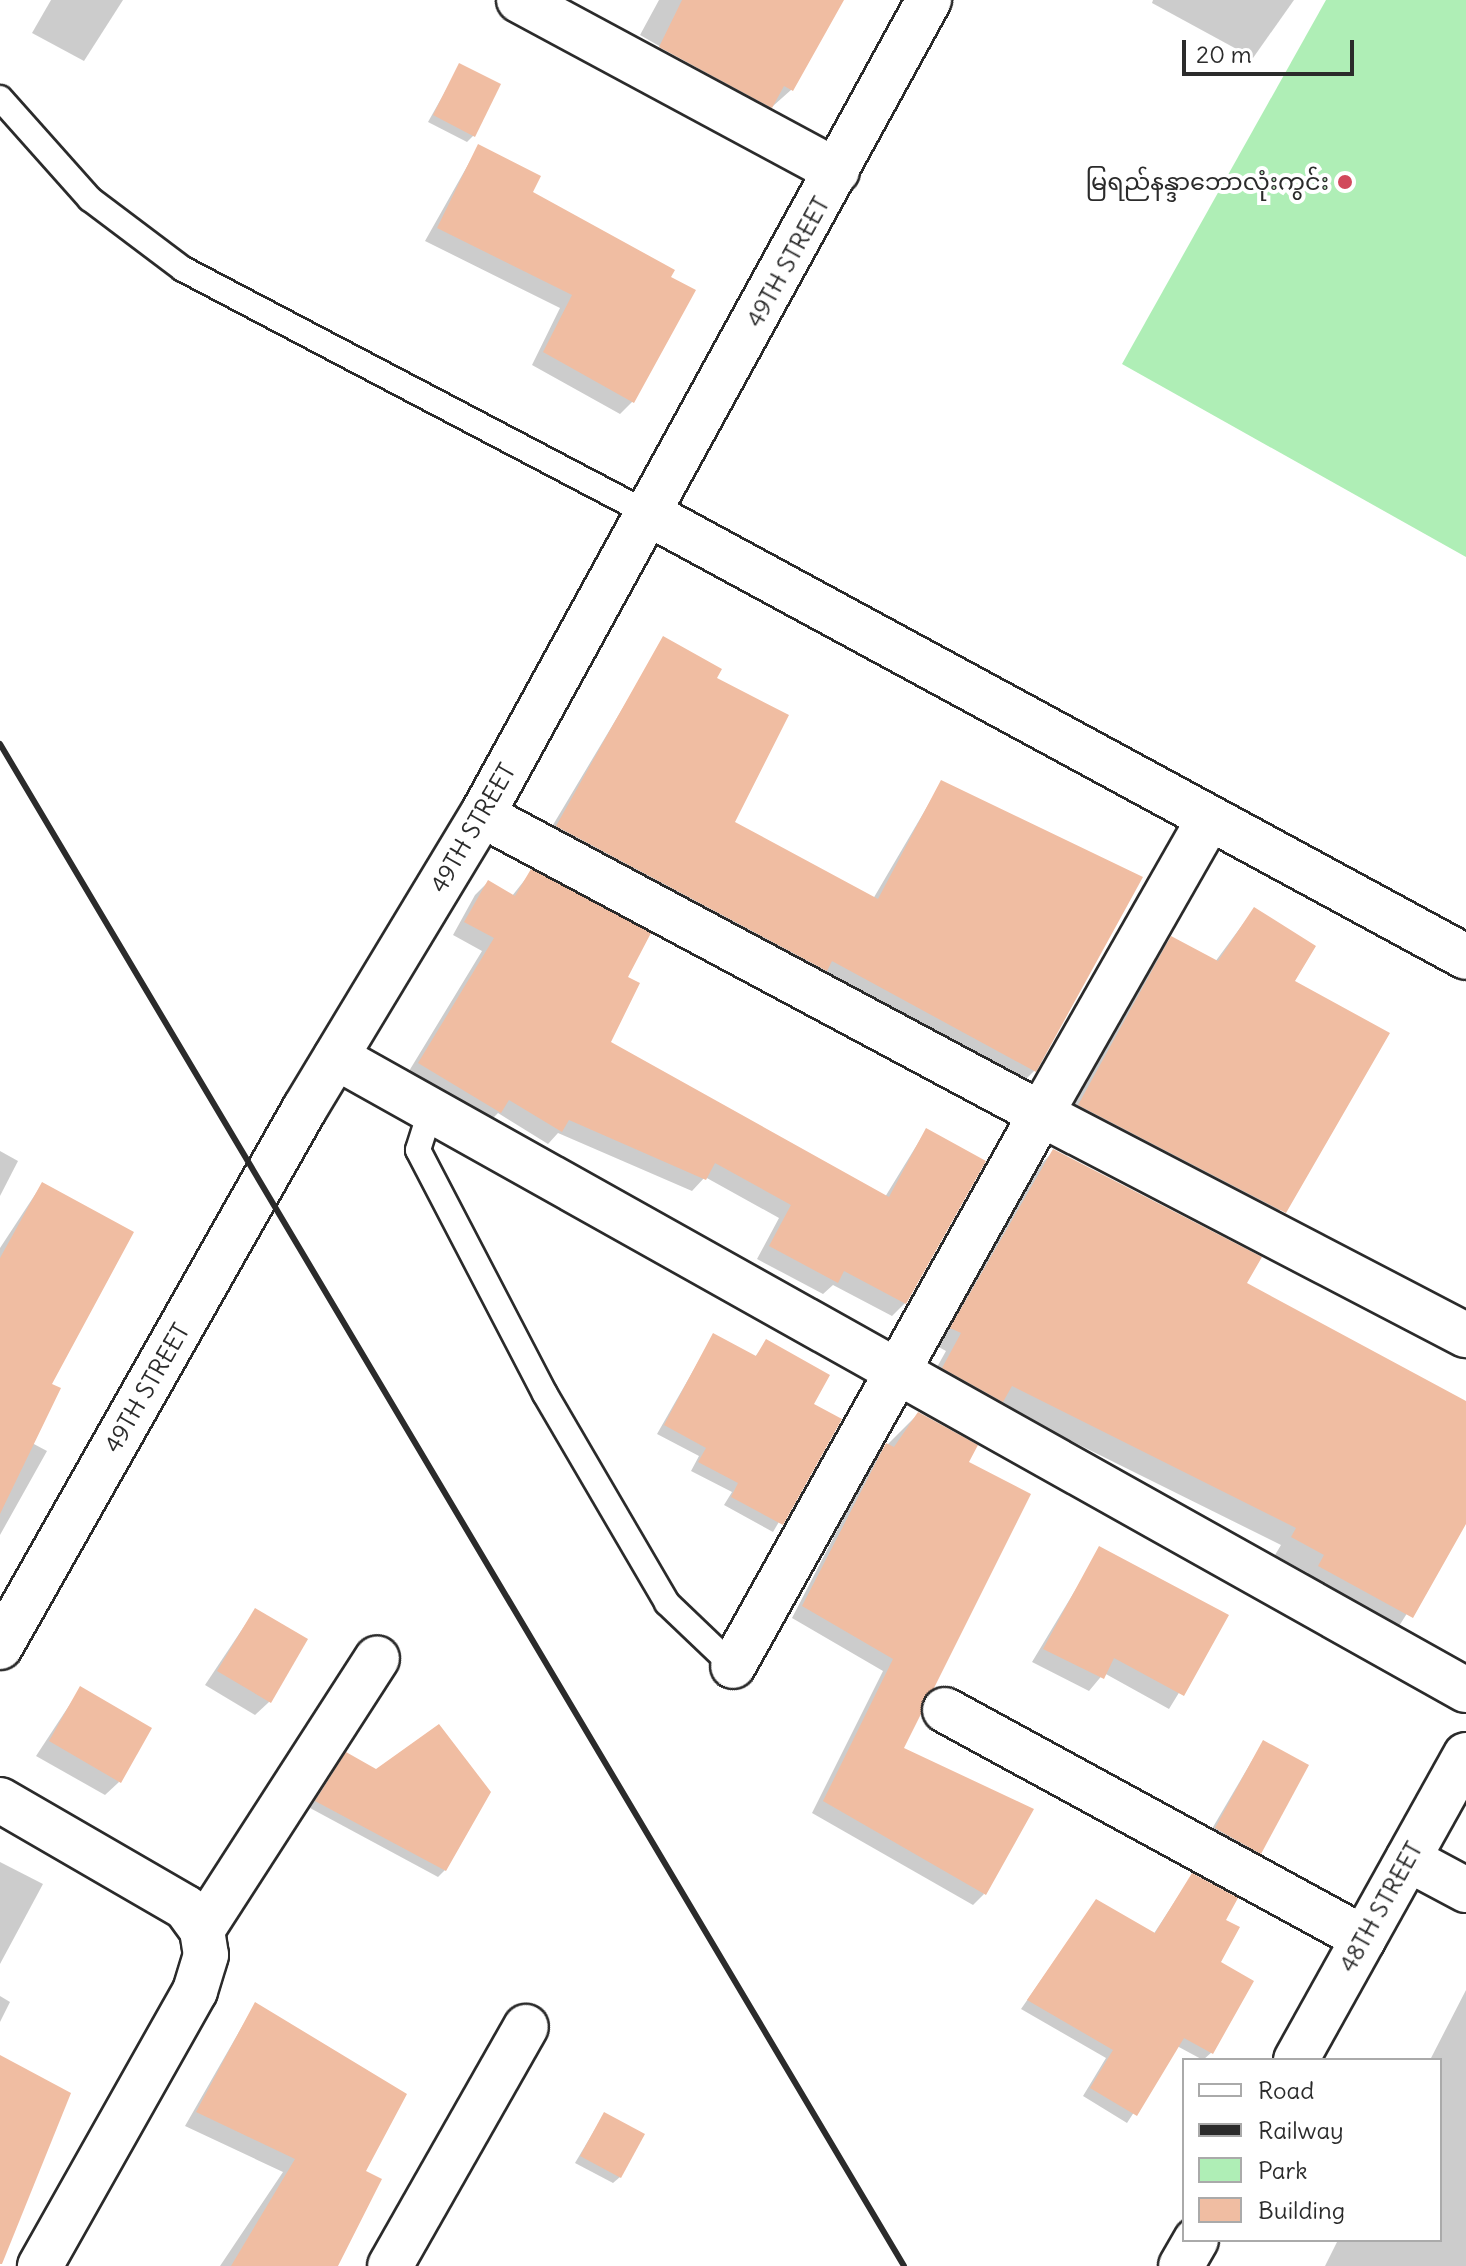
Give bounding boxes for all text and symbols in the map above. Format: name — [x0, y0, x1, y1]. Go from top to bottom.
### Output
scale bar — [1186, 24, 1358, 74]
text: 20 m — [1196, 39, 1252, 69]
place label: မြရည်နန္ဒာဘောလုံးကွင်း — [1085, 168, 1329, 196]
marker: မြရည်နန္ဒာဘောလုံးကွင်း — [1336, 173, 1354, 191]
street label: 49TH STREET — [740, 192, 836, 332]
street label: 49TH STREET — [424, 758, 522, 898]
street label: 49TH STREET — [98, 1318, 196, 1458]
street label: 48TH STREET — [1333, 1837, 1429, 1977]
legend — [1182, 2058, 1442, 2242]
text: Road — [1258, 2075, 1314, 2105]
text: Railway — [1258, 2115, 1344, 2145]
text: Park — [1258, 2155, 1308, 2185]
text: Building — [1258, 2195, 1345, 2225]

